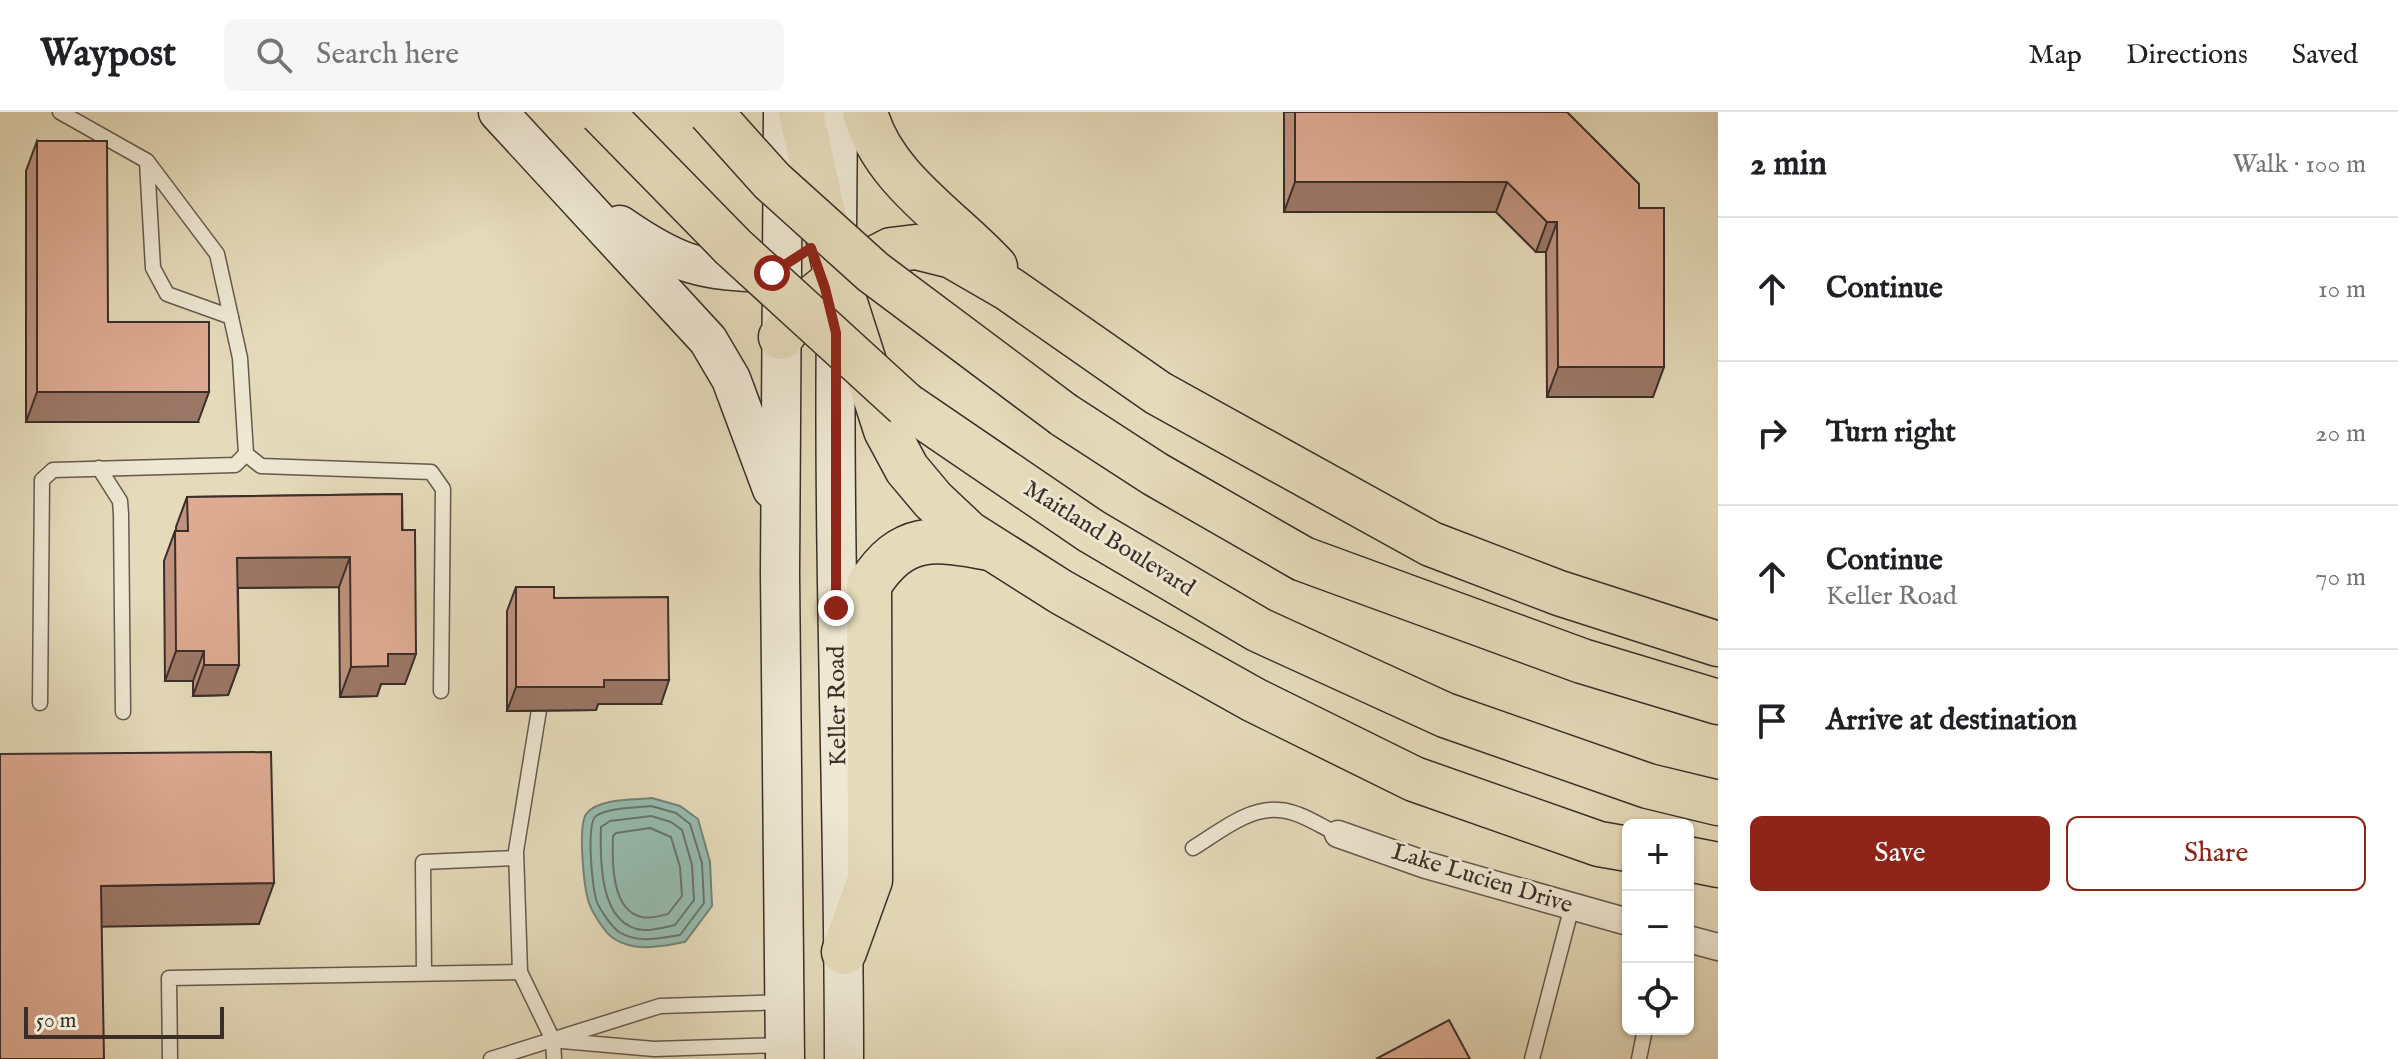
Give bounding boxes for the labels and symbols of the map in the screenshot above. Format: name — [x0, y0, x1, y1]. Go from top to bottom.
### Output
route start — [754, 255, 790, 291]
street label: Maitland Boulevard — [1017, 474, 1201, 604]
route end — [818, 590, 854, 626]
street label: Keller Road — [821, 645, 855, 767]
street label: Lake Lucien Drive — [1388, 837, 1576, 921]
scale bar — [24, 1003, 224, 1039]

